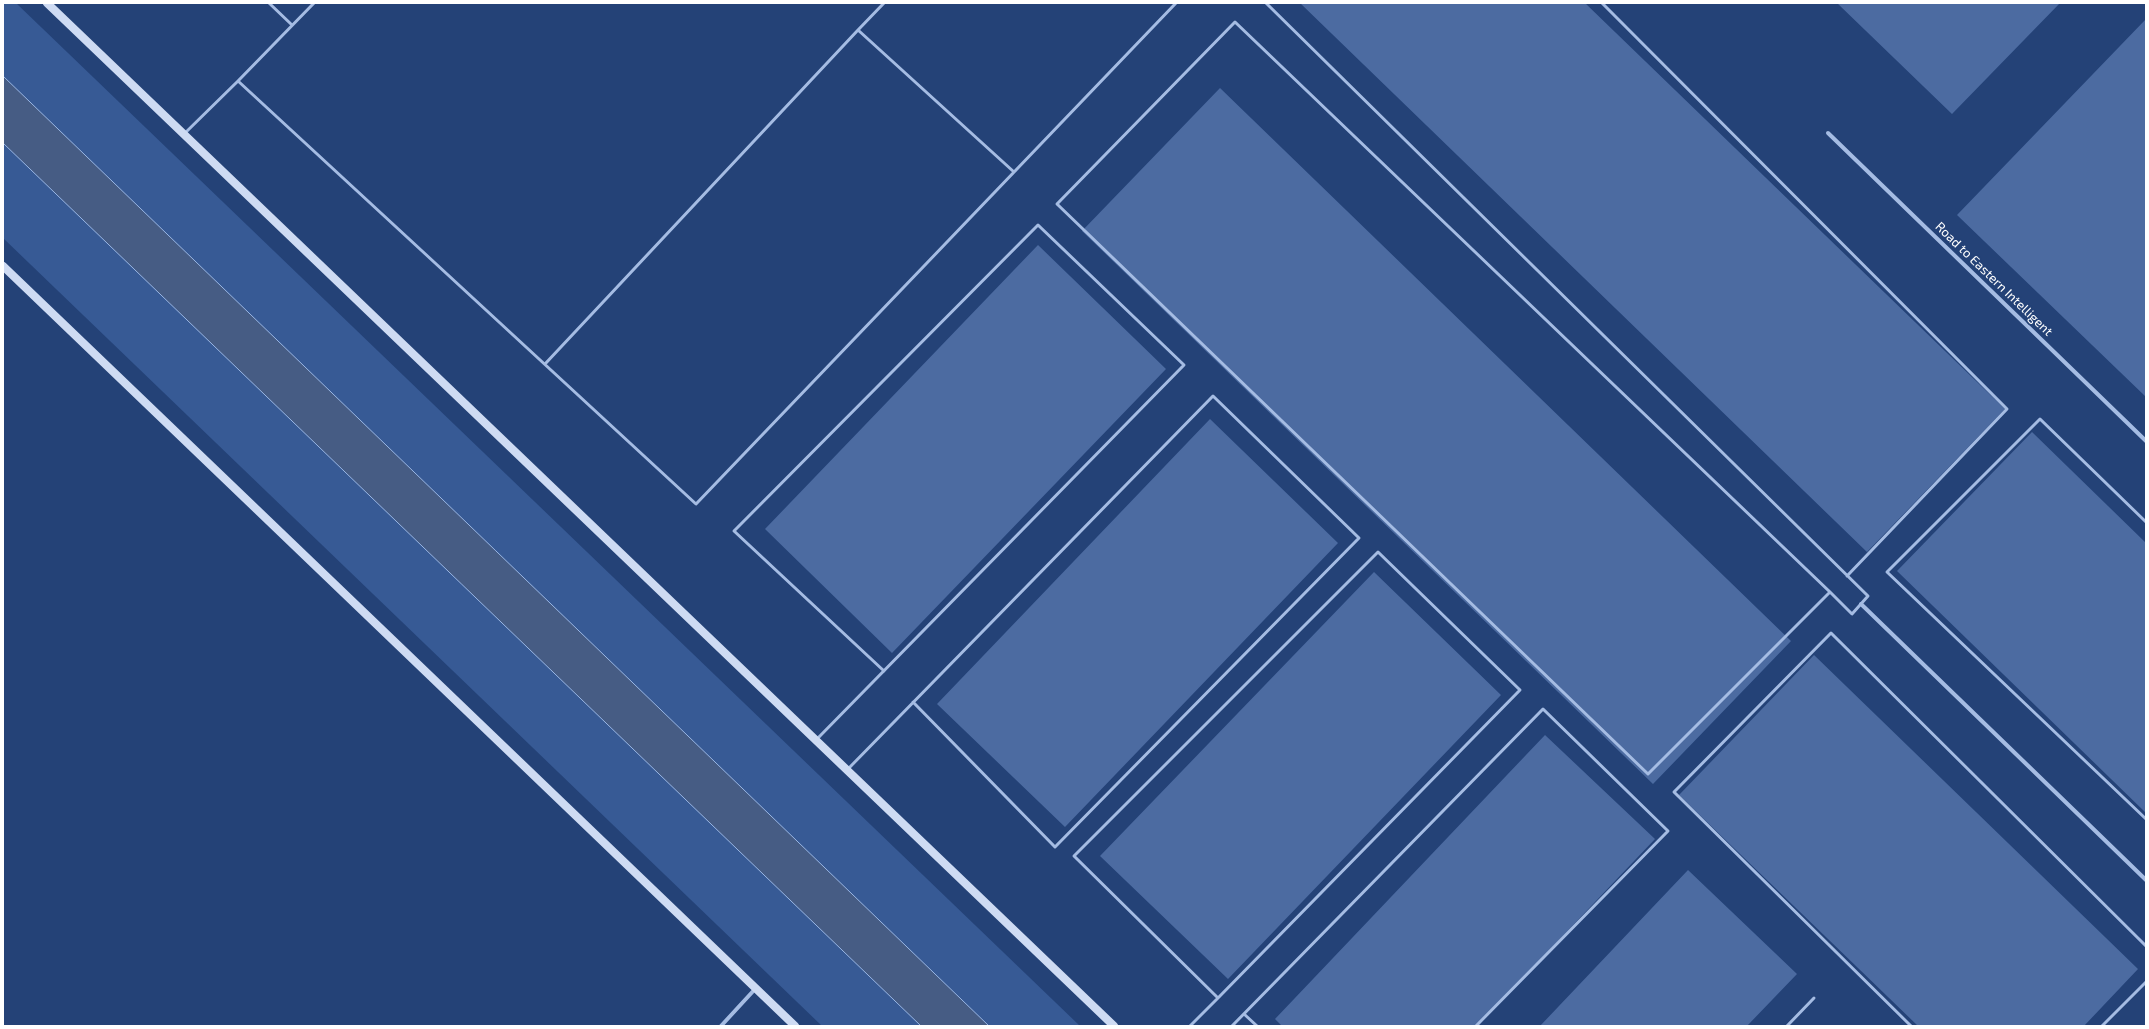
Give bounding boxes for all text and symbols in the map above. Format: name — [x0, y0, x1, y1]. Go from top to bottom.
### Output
street label: Road to Eastern Intelligent — [1932, 219, 2056, 339]

